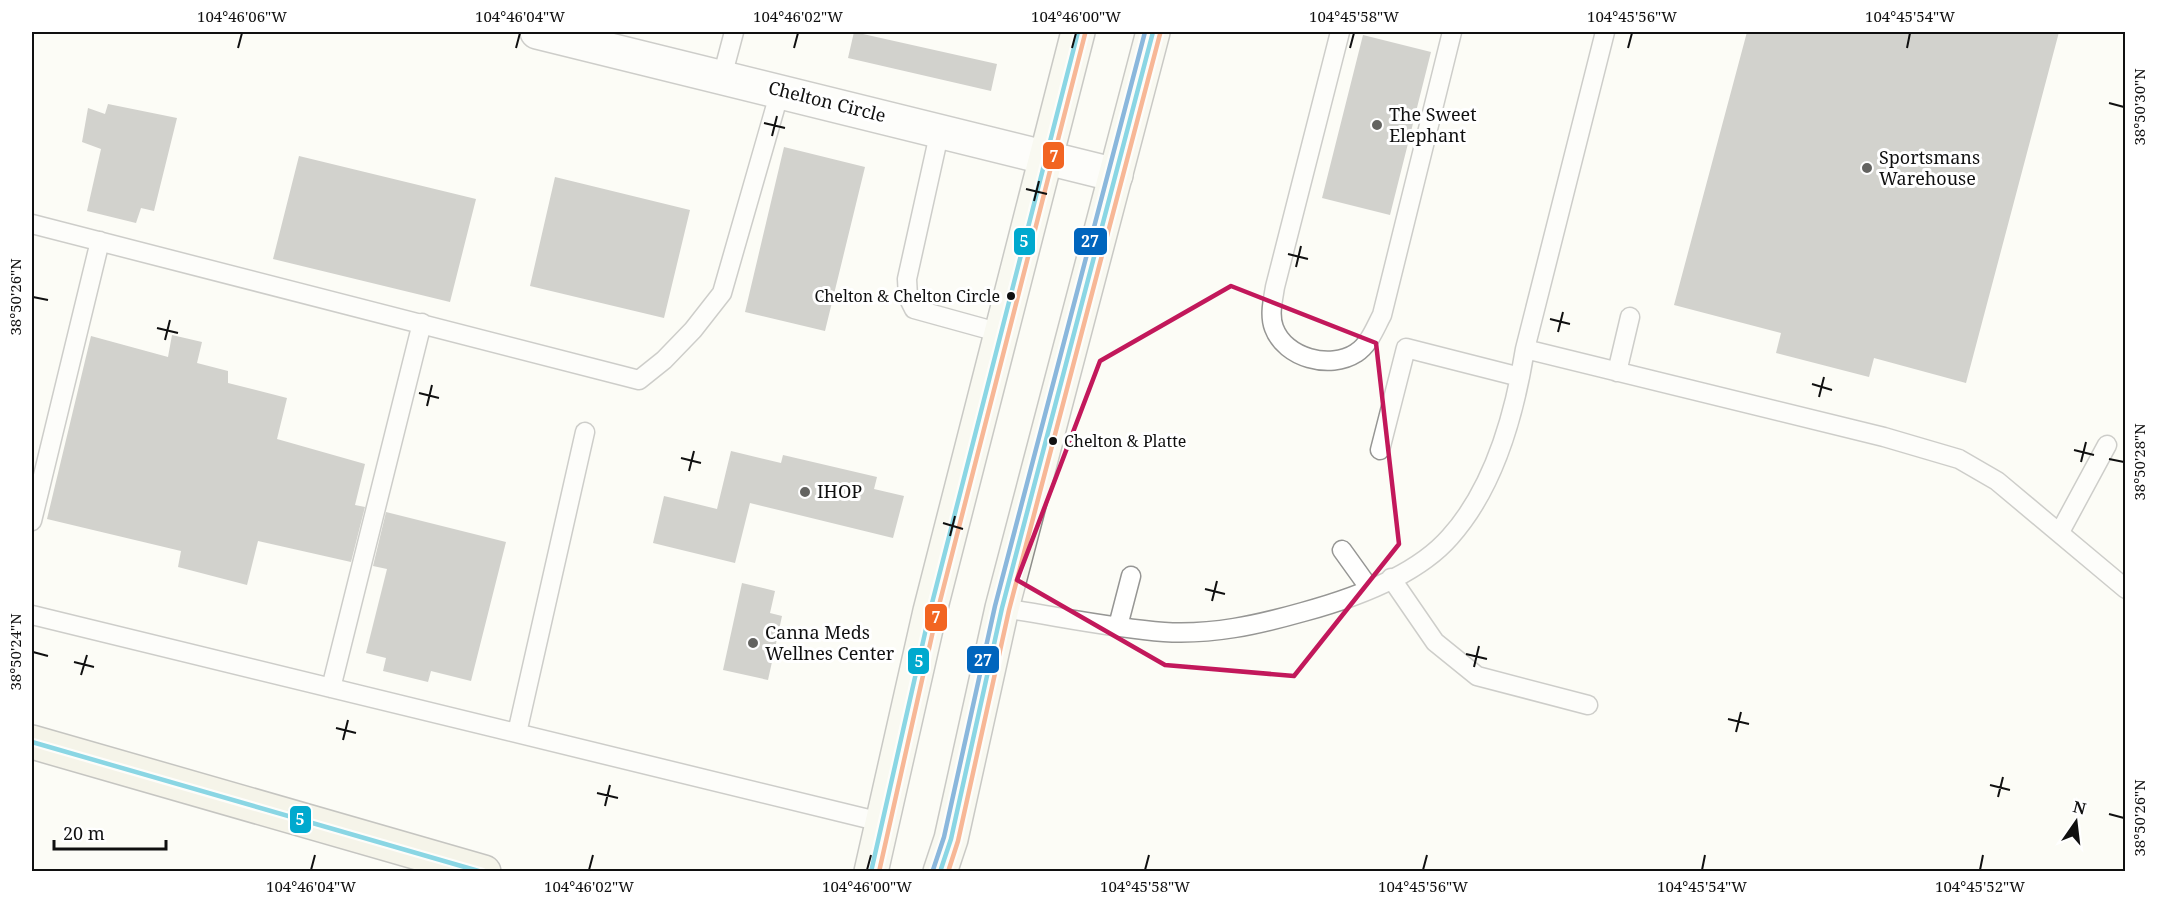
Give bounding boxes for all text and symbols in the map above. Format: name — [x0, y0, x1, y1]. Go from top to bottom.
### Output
text: 104°46'06"W — [197, 6, 287, 26]
text: 104°46'04"W — [475, 6, 565, 26]
text: 104°46'02"W — [753, 6, 843, 26]
text: 104°46'00"W — [1031, 6, 1121, 26]
text: 104°45'58"W — [1309, 6, 1399, 26]
text: 104°45'56"W — [1587, 6, 1677, 26]
text: 104°45'54"W — [1865, 6, 1955, 26]
text: 38°50'30"N — [2129, 68, 2149, 146]
street label: Chelton Circle — [766, 75, 888, 127]
place label: The Sweet Elephant — [1389, 102, 1477, 147]
marker: The Sweet Elephant — [1370, 118, 1384, 132]
line badge: 7 — [1042, 141, 1065, 170]
text: 7 — [1049, 145, 1059, 167]
place label: Sportsmans Warehouse — [1879, 145, 1980, 190]
marker: Sportsmans Warehouse — [1860, 161, 1874, 175]
line badge: 5 — [1013, 227, 1036, 256]
line badge: 27 — [1073, 227, 1108, 256]
text: 5 — [1019, 230, 1029, 252]
text: 27 — [1081, 230, 1099, 252]
text: 38°50'26"N — [5, 258, 25, 336]
place label: Chelton & Chelton Circle — [814, 285, 1000, 307]
marker: Chelton & Chelton Circle — [1005, 290, 1017, 302]
text: 38°50'28"N — [2129, 423, 2149, 501]
place label: Chelton & Platte — [1064, 430, 1186, 452]
marker: Chelton & Platte — [1047, 435, 1059, 447]
place label: IHOP — [817, 479, 862, 503]
marker: IHOP — [798, 485, 812, 499]
line badge: 7 — [924, 603, 948, 632]
text: 7 — [931, 606, 941, 628]
text: 38°50'24"N — [5, 613, 25, 691]
place label: Canna Meds Wellnes Center — [765, 620, 895, 665]
marker: Canna Meds Wellnes Center — [746, 636, 760, 650]
line badge: 27 — [966, 645, 1000, 674]
line badge: 5 — [907, 647, 930, 675]
text: 27 — [974, 649, 992, 671]
text: 5 — [914, 650, 924, 672]
text: 38°50'26"N — [2129, 779, 2149, 857]
north arrow — [2046, 792, 2106, 852]
text: N — [2071, 795, 2089, 820]
line badge: 5 — [289, 805, 312, 834]
text: 5 — [295, 808, 305, 830]
scale bar — [54, 813, 166, 851]
text: 20 m — [63, 821, 105, 845]
text: 104°46'04"W — [266, 876, 356, 896]
text: 104°46'02"W — [544, 876, 634, 896]
text: 104°46'00"W — [822, 876, 912, 896]
text: 104°45'58"W — [1100, 876, 1190, 896]
text: 104°45'56"W — [1378, 876, 1468, 896]
text: 104°45'54"W — [1657, 876, 1747, 896]
text: 104°45'52"W — [1935, 876, 2025, 896]

